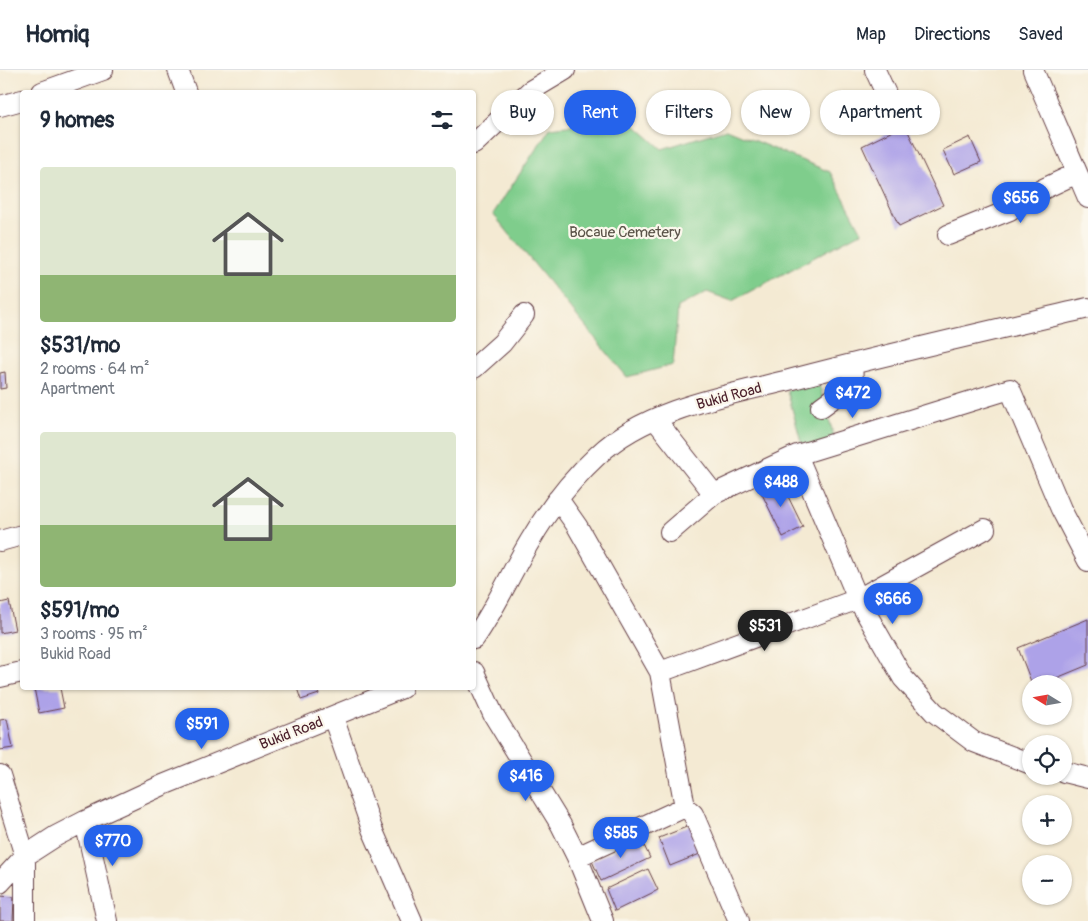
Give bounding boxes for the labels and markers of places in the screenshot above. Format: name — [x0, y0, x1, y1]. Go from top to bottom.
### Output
pin: $656 — [991, 182, 1051, 224]
pin: $472 — [823, 376, 883, 419]
pin: $488 — [751, 466, 811, 508]
pin: $666 — [863, 582, 923, 625]
pin: $531 — [735, 610, 795, 652]
pin: $591 — [172, 708, 232, 750]
pin: $416 — [496, 760, 556, 802]
pin: $585 — [591, 816, 651, 859]
pin: $770 — [83, 824, 143, 867]

